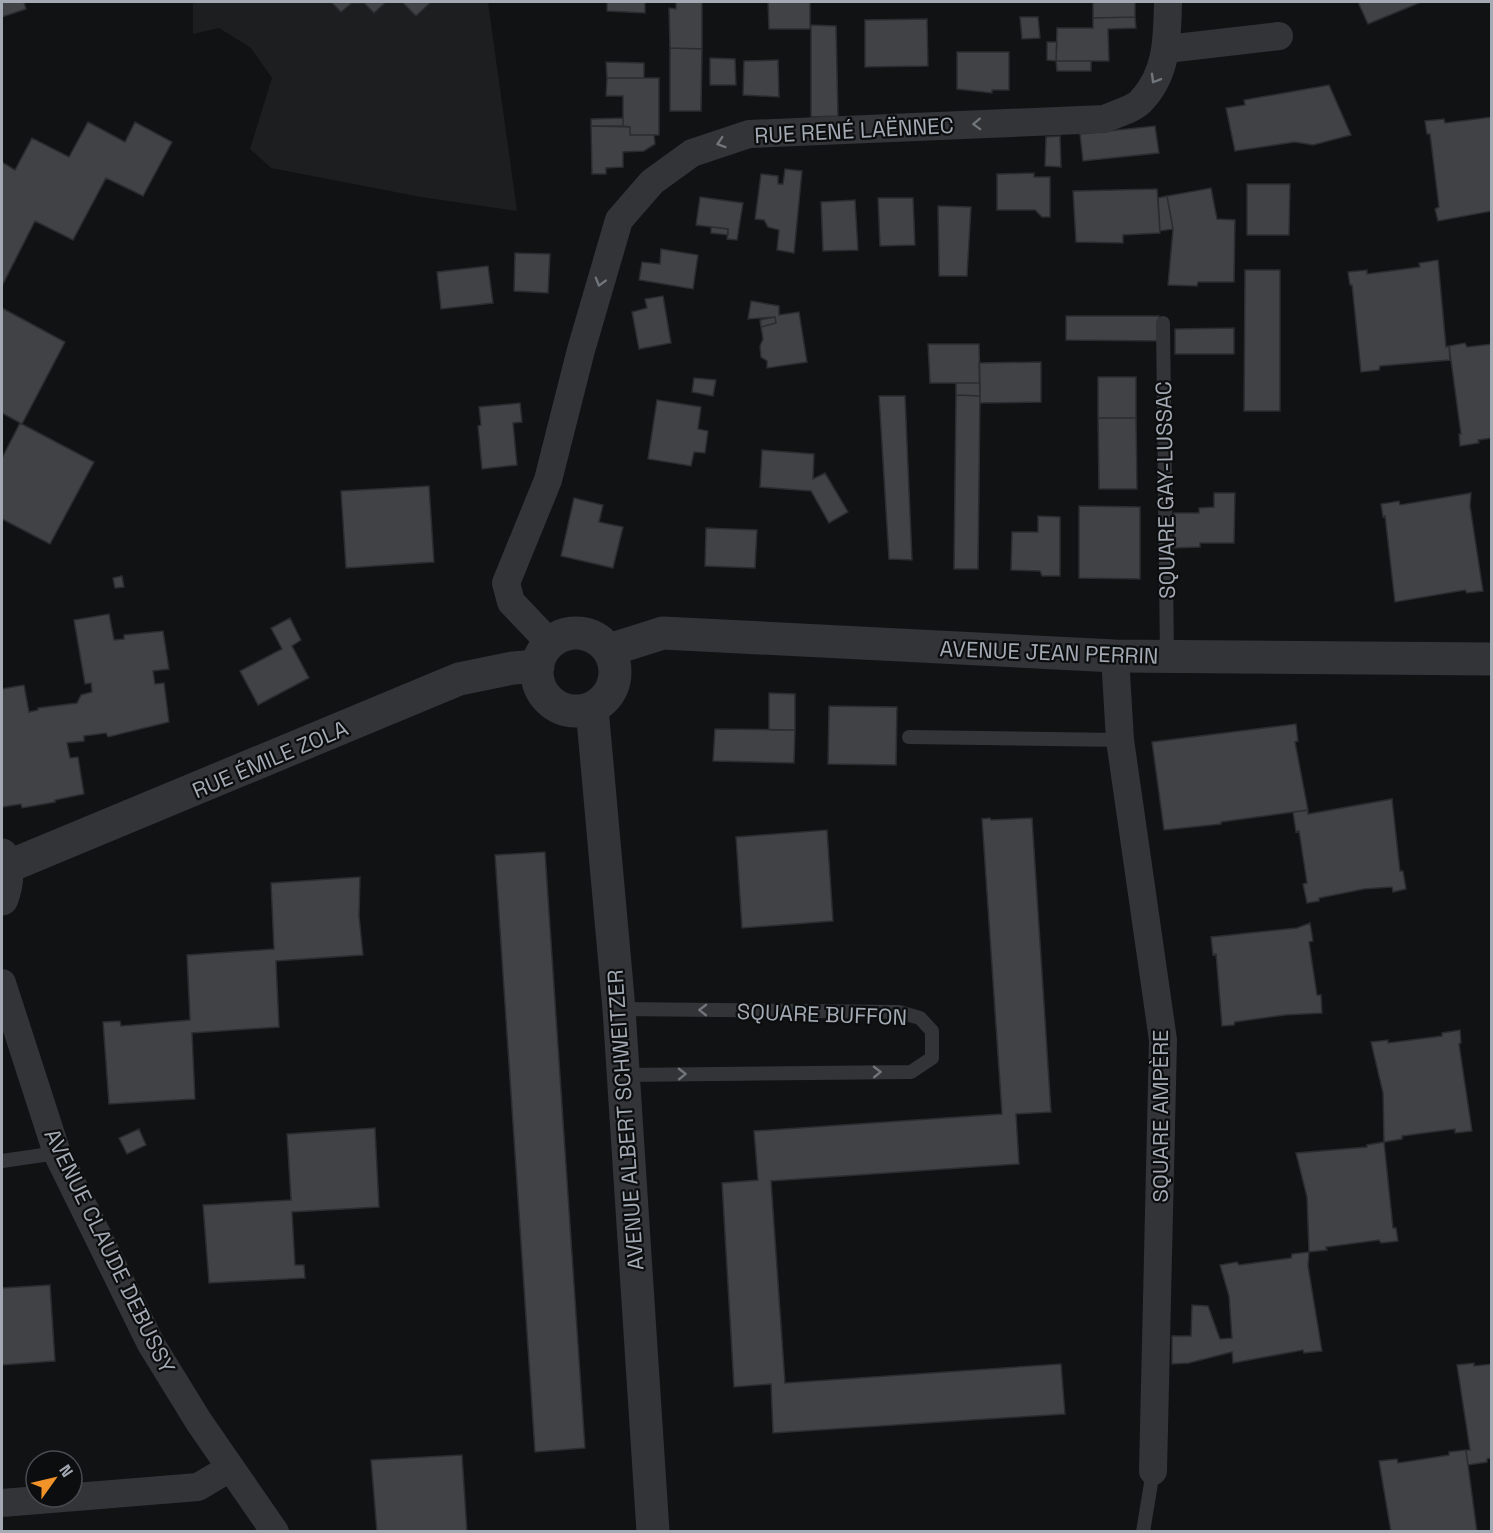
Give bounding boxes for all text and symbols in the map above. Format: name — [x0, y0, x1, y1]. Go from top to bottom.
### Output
one-way arrow — [1151, 73, 1163, 83]
street label: RUE RENÉ LAËNNEC — [754, 111, 954, 149]
one-way arrow — [973, 118, 982, 131]
one-way arrow — [716, 136, 727, 148]
one-way arrow — [595, 276, 607, 286]
street label: SQUARE GAY-LUSSAC — [1149, 381, 1181, 599]
street label: AVENUE JEAN PERRIN — [939, 634, 1159, 670]
street label: RUE ÉMILE ZOLA — [188, 714, 352, 804]
street label: AVENUE ALBERT SCHWEITZER — [601, 969, 649, 1271]
street label: SQUARE BUFFON — [736, 997, 908, 1031]
one-way arrow — [699, 1004, 708, 1016]
street label: SQUARE AMPÈRE — [1146, 1030, 1174, 1202]
one-way arrow — [872, 1066, 881, 1078]
one-way arrow — [677, 1068, 686, 1081]
street label: AVENUE CLAUDE DEBUSSY — [38, 1124, 182, 1379]
north arrow — [24, 1449, 84, 1509]
text: N — [54, 1461, 78, 1481]

